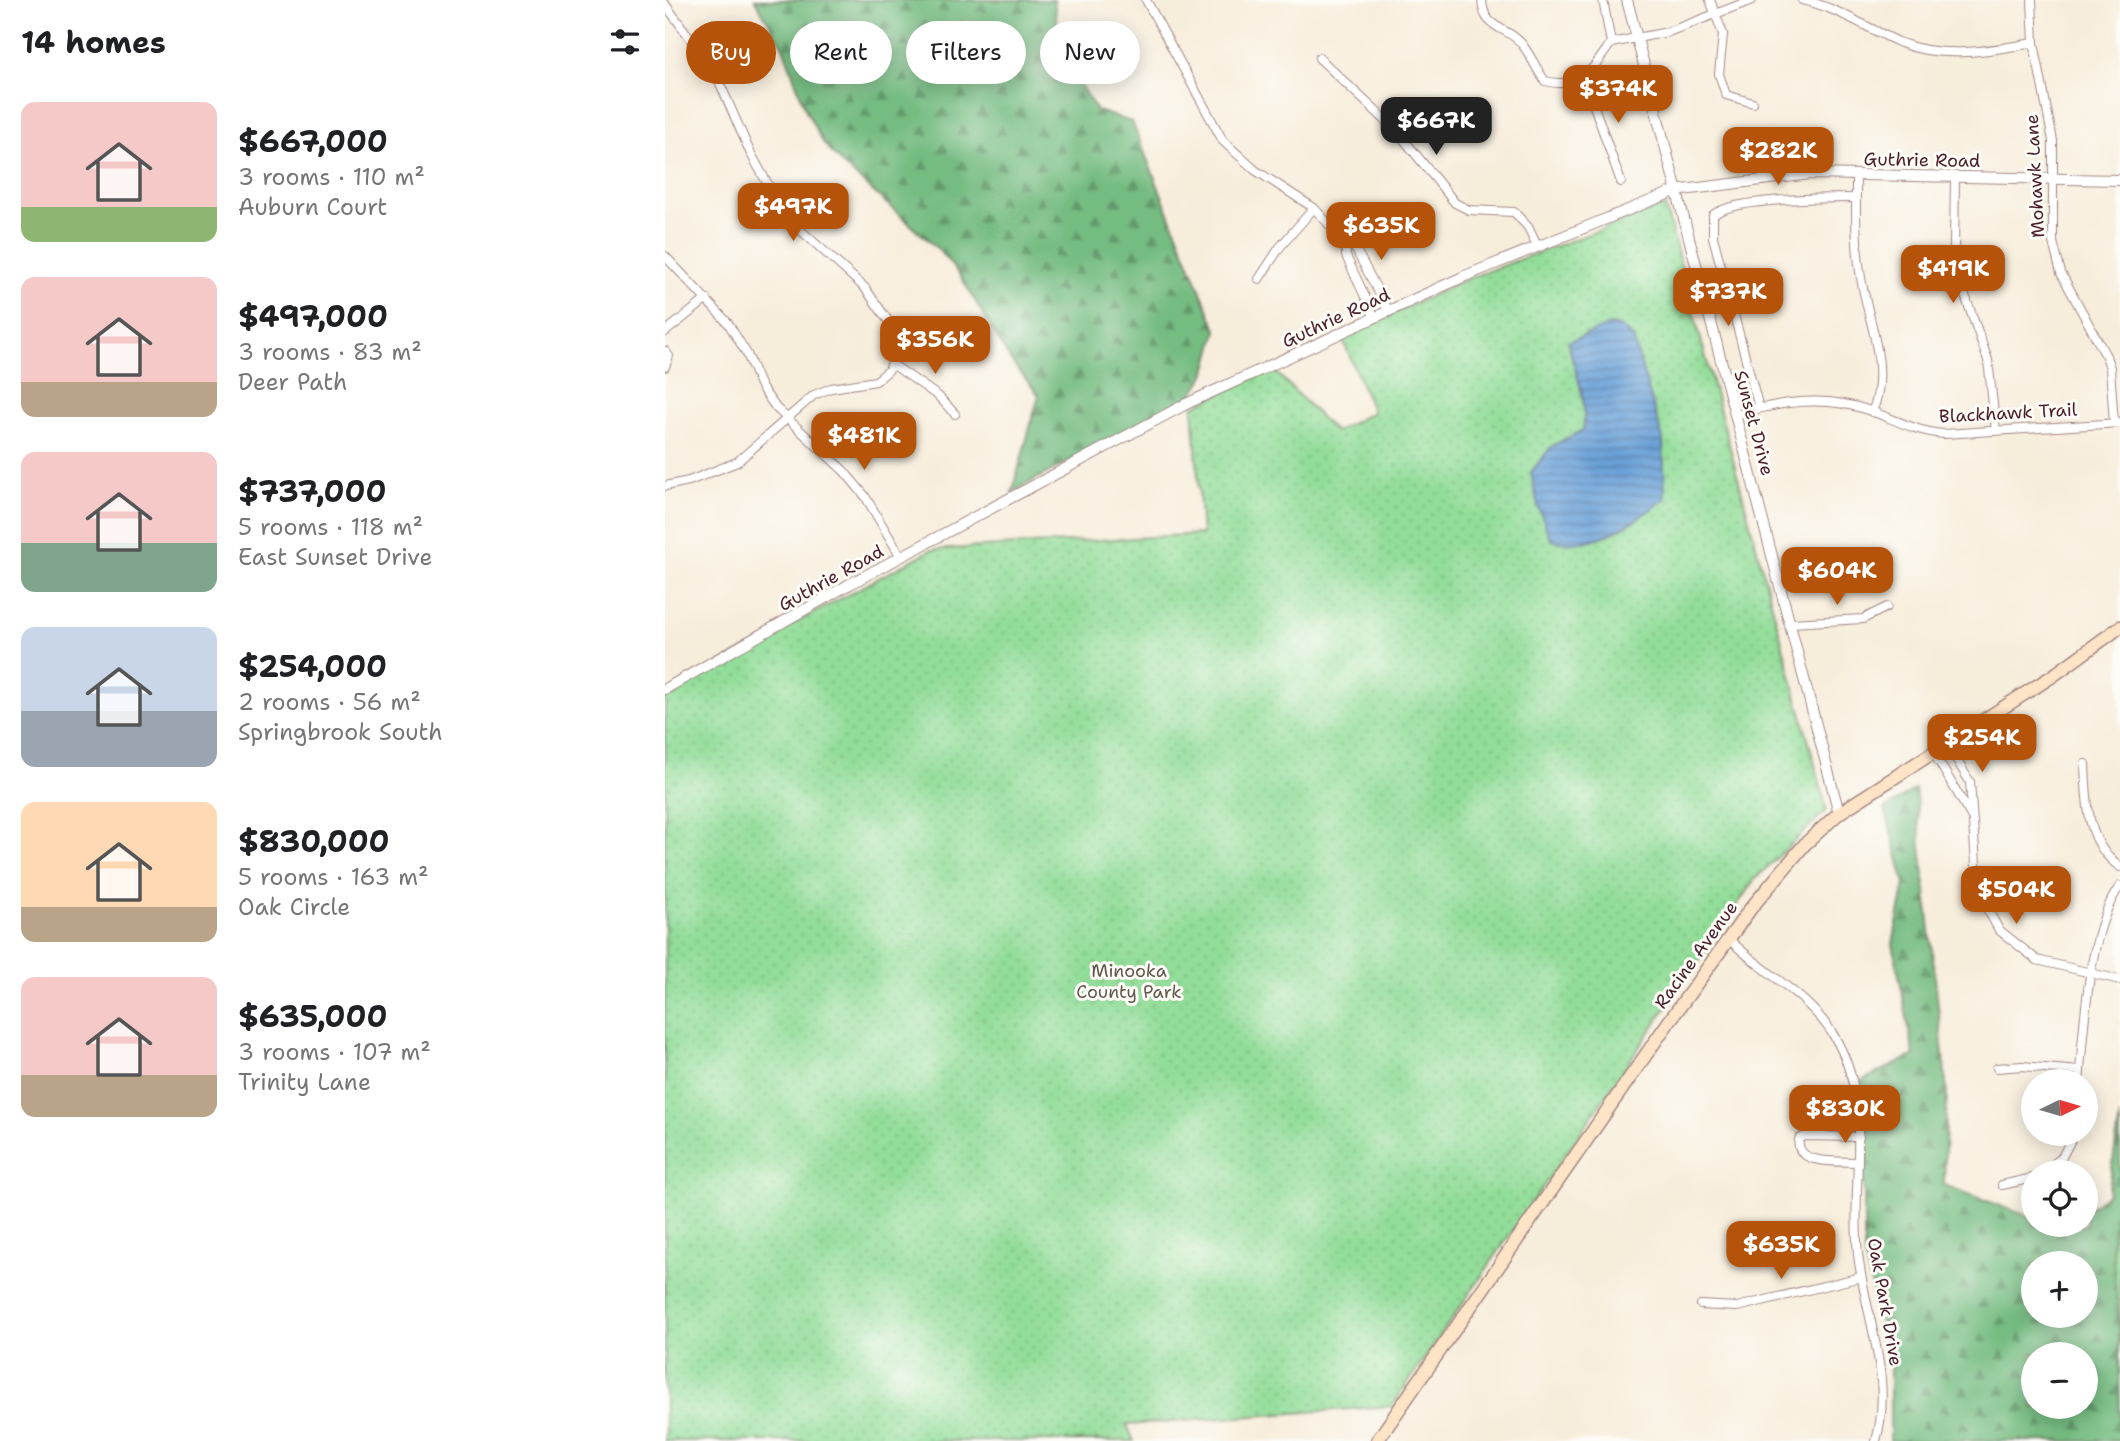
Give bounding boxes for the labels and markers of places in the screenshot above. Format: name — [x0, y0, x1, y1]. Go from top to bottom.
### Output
pin: $374K — [1569, 66, 1667, 125]
pin: $667K — [1387, 97, 1485, 157]
pin: $282K — [1729, 128, 1827, 187]
pin: $497K — [744, 184, 842, 243]
pin: $635K — [1332, 202, 1430, 262]
pin: $419K — [1904, 246, 2002, 305]
pin: $737K — [1679, 268, 1777, 328]
pin: $356K — [886, 316, 984, 376]
pin: $481K — [815, 412, 913, 472]
pin: $604K — [1788, 548, 1886, 607]
pin: $254K — [1933, 714, 2031, 774]
pin: $504K — [1967, 866, 2065, 926]
pin: $830K — [1796, 1086, 1894, 1145]
pin: $635K — [1732, 1222, 1830, 1281]

